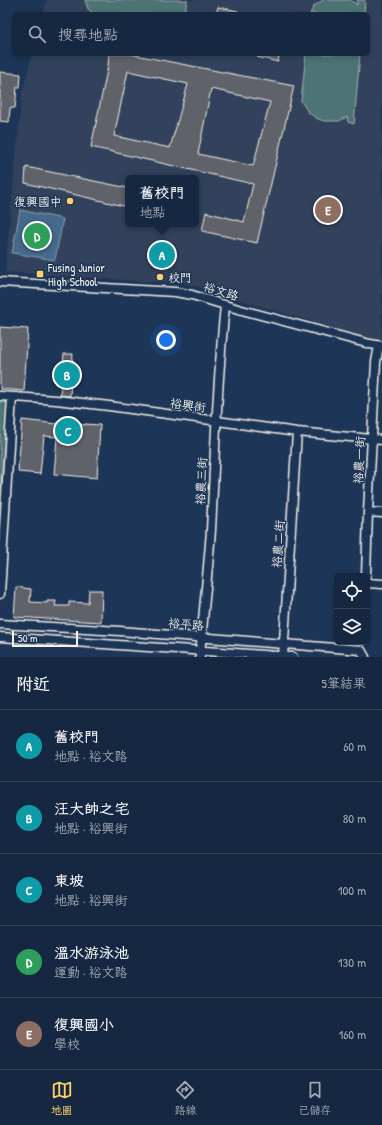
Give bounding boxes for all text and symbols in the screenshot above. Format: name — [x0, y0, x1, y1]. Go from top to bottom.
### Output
search box — [12, 12, 370, 56]
icon: search — [26, 23, 48, 45]
text: 搜尋地點 — [58, 24, 118, 45]
popup — [125, 175, 199, 227]
text: 舊校門 — [139, 182, 185, 203]
place label: 復興國中 — [14, 193, 62, 210]
pin: E — [315, 195, 341, 225]
marker: 復興國中 — [65, 196, 75, 206]
text: 地點 — [139, 203, 166, 221]
pin: D — [24, 221, 50, 251]
pin: A — [149, 240, 175, 270]
place label: Fusing Junior High School — [47, 259, 105, 290]
marker: Fusing Junior High School — [35, 269, 45, 279]
place label: 校門 — [168, 269, 192, 286]
marker: 校門 — [155, 272, 165, 282]
street label: 裕文路 — [201, 278, 241, 304]
your location — [156, 330, 176, 350]
pin: B — [54, 360, 80, 390]
street label: 裕興街 — [169, 394, 207, 416]
pin: C — [55, 416, 81, 446]
street label: 裕農一街 — [349, 436, 369, 484]
street label: 裕農三街 — [191, 457, 211, 505]
street label: 裕農二街 — [268, 519, 288, 569]
map controls — [334, 573, 370, 645]
button: locate — [334, 573, 370, 609]
button: layers — [334, 609, 370, 645]
street label: 裕平路 — [167, 614, 205, 634]
scale bar — [12, 629, 78, 648]
text: 50 m — [18, 631, 38, 645]
text: 附近 — [16, 672, 50, 695]
text: 5筆結果 — [322, 674, 366, 692]
text: 舊校門 — [54, 726, 99, 747]
text: A — [26, 737, 32, 755]
text: 60 m — [343, 737, 366, 755]
text: 地點 · 裕文路 — [54, 747, 128, 765]
text: 汪大帥之宅 — [54, 798, 129, 819]
text: B — [26, 809, 32, 827]
text: 80 m — [343, 809, 366, 827]
text: 地點 · 裕興街 — [54, 819, 128, 837]
text: 東坡 — [54, 870, 84, 891]
text: C — [25, 881, 33, 899]
text: 100 m — [338, 881, 366, 899]
text: 地點 · 裕興街 — [54, 891, 128, 909]
text: 溫水游泳池 — [54, 942, 129, 963]
text: D — [26, 953, 32, 971]
text: 130 m — [338, 953, 366, 971]
text: 運動 · 裕文路 — [54, 963, 128, 981]
text: 復興國小 — [54, 1014, 114, 1035]
text: E — [26, 1025, 32, 1043]
text: 160 m — [338, 1025, 366, 1043]
text: 學校 — [54, 1035, 80, 1053]
tab: 地圖 — [51, 1079, 73, 1117]
tab: 路線 — [174, 1079, 196, 1117]
tab: 已儲存 — [298, 1079, 331, 1117]

